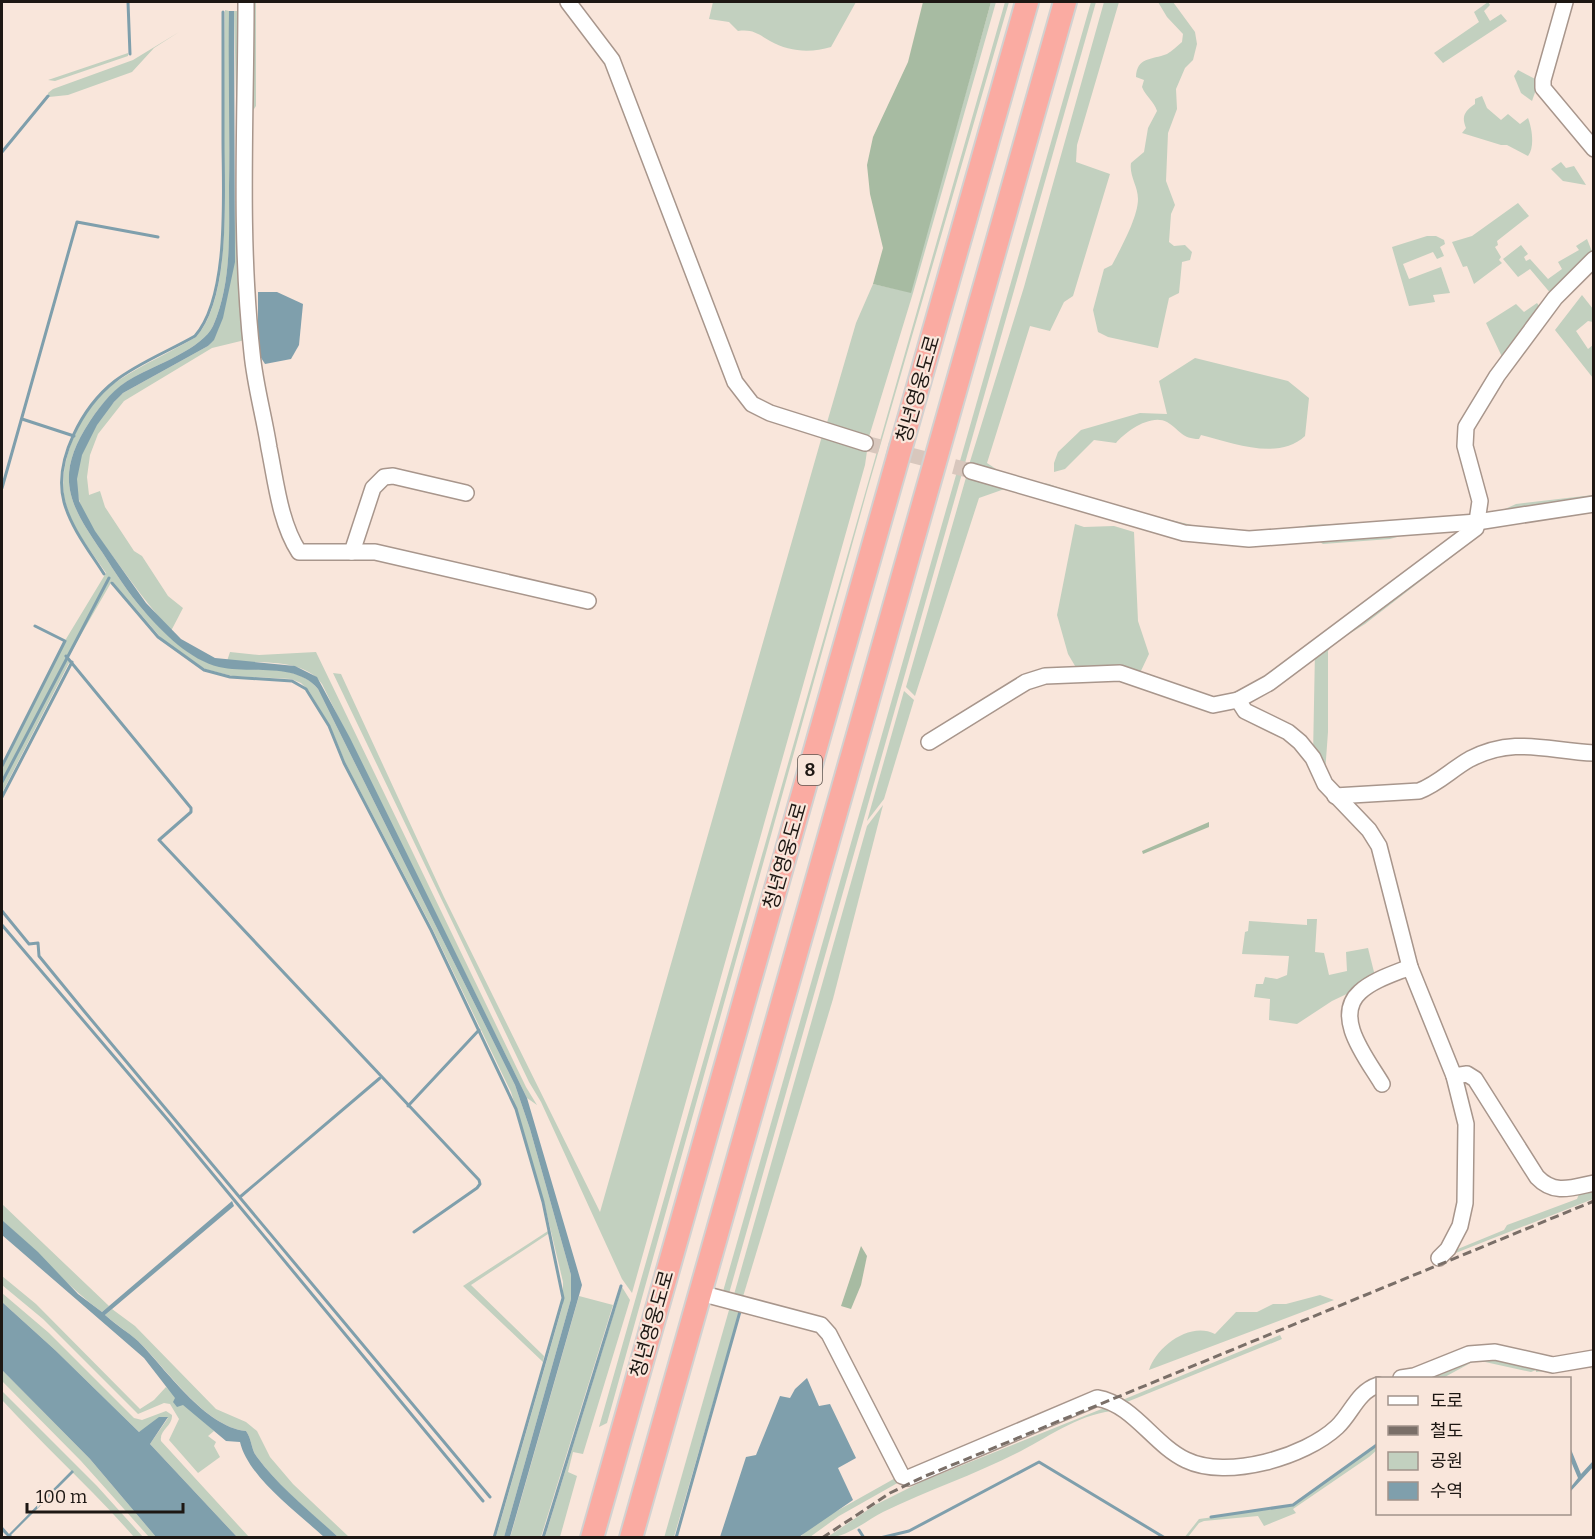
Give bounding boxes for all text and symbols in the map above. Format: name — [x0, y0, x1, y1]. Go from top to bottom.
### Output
street label: 청년영웅도로 — [891, 333, 945, 445]
road number: 8 — [798, 755, 822, 785]
street label: 청년영웅도로 — [758, 800, 812, 912]
street label: 청년영웅도로 — [625, 1268, 679, 1380]
legend — [1376, 1377, 1571, 1515]
text: 도로 — [1430, 1390, 1463, 1412]
text: 철도 — [1430, 1420, 1463, 1442]
text: 공원 — [1430, 1450, 1463, 1472]
scale bar — [27, 1476, 183, 1514]
text: 수역 — [1430, 1480, 1463, 1502]
text: 100 m — [36, 1486, 87, 1508]

